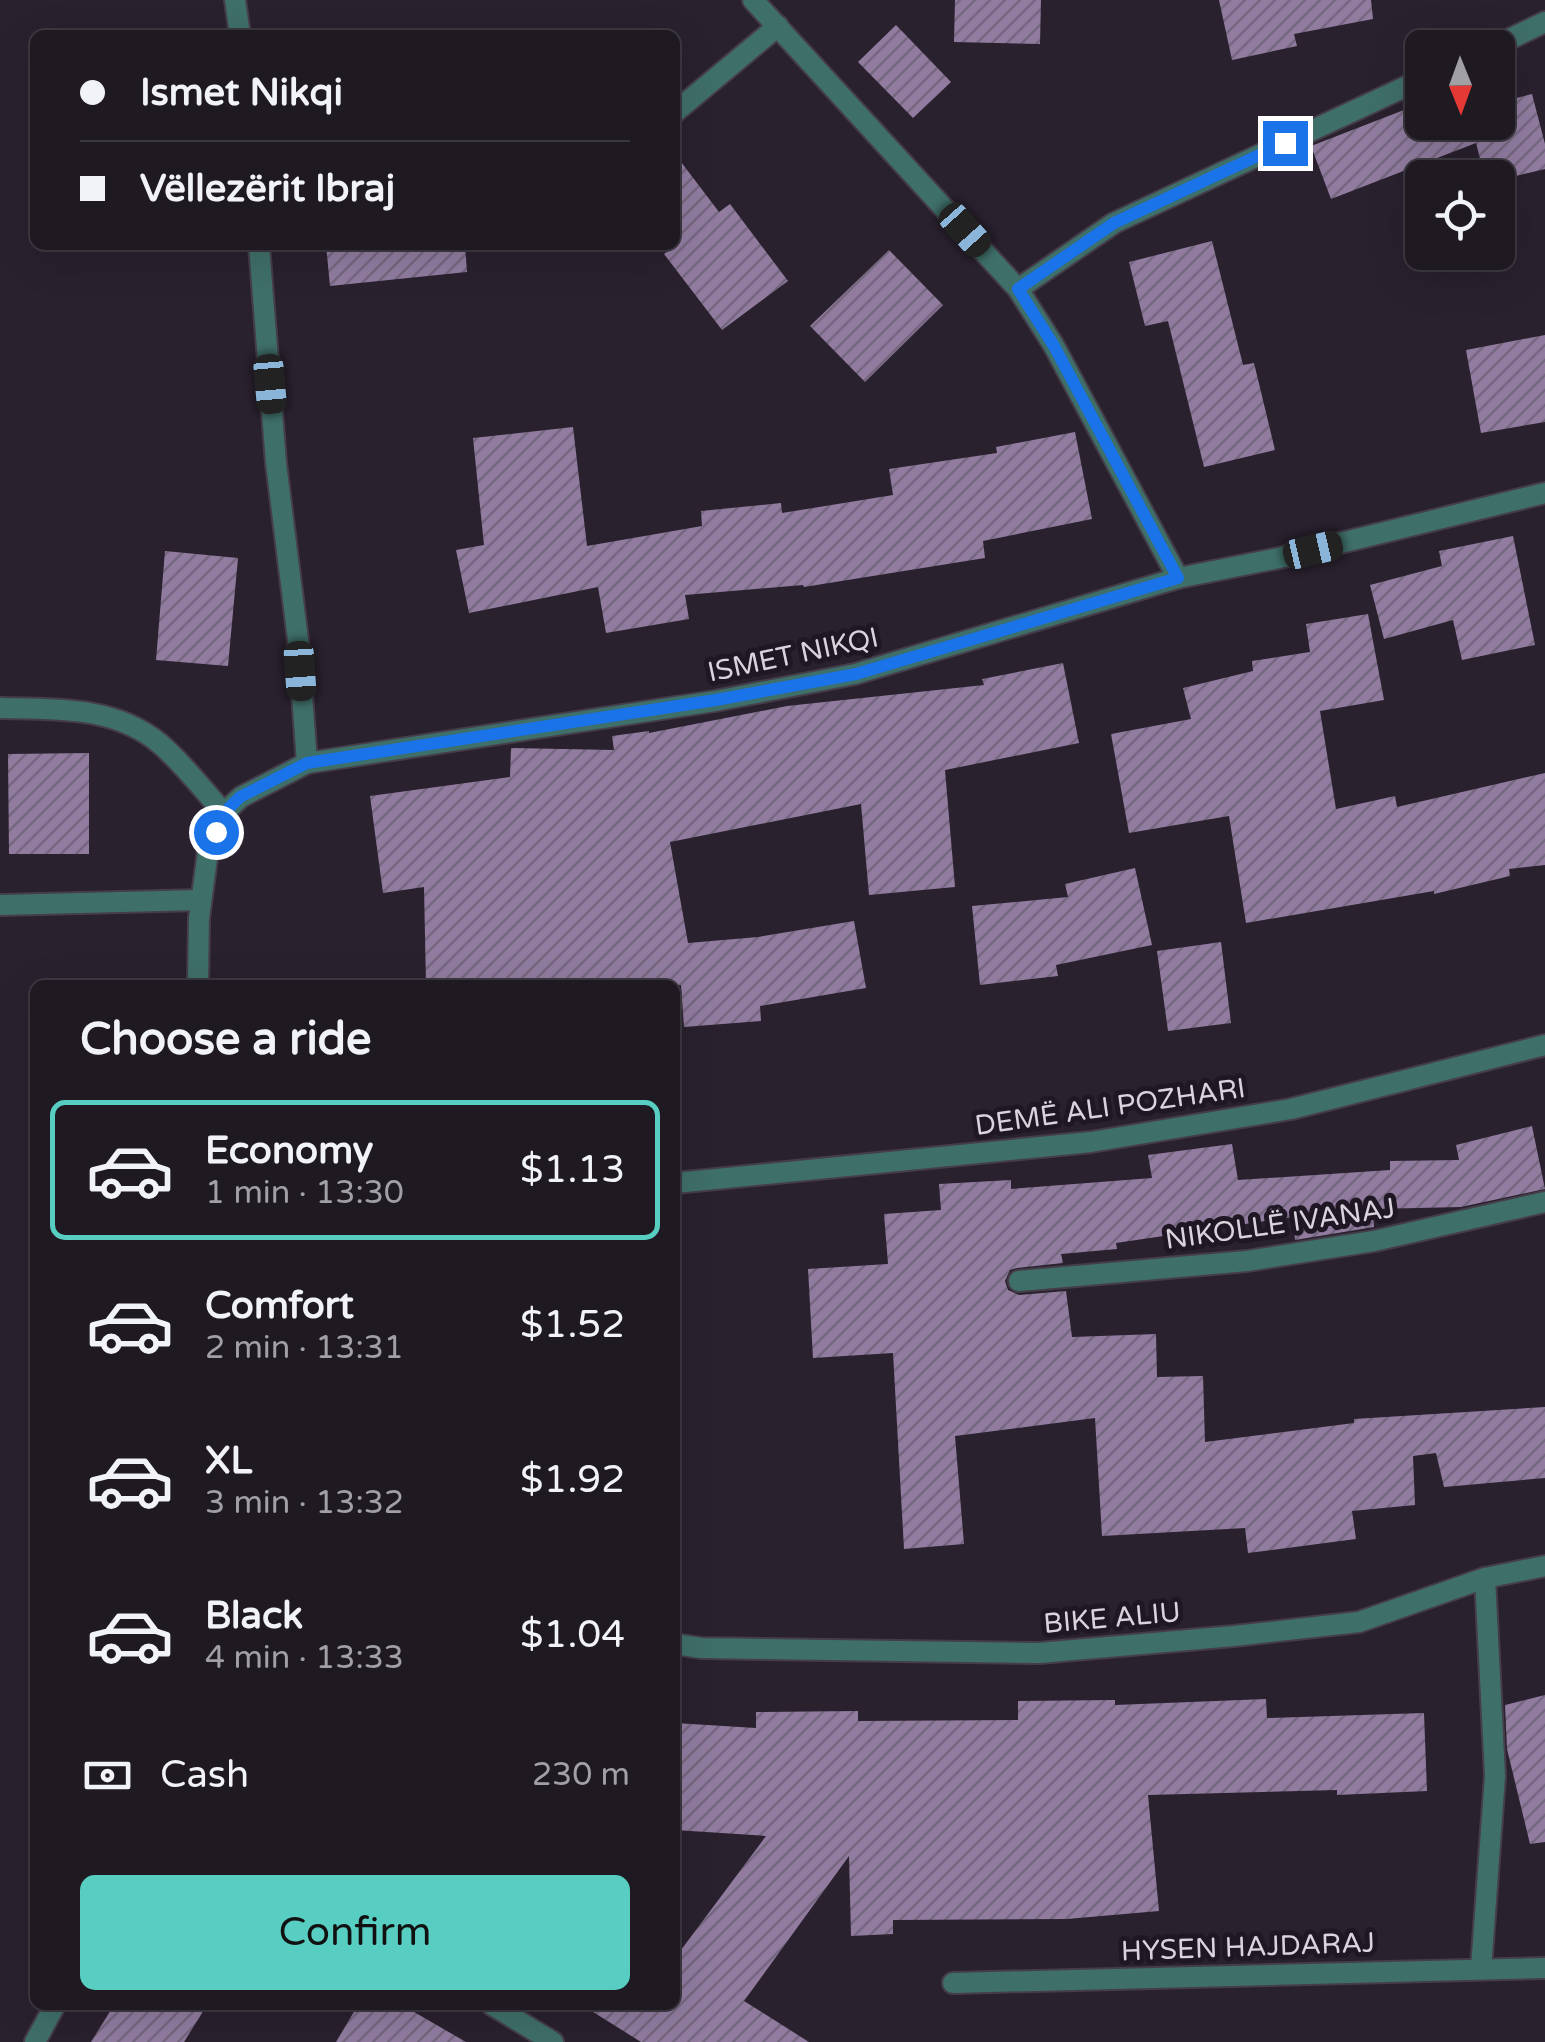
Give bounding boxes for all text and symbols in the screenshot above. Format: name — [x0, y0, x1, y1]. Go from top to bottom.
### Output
north arrow — [1405, 30, 1515, 140]
map controls — [1405, 30, 1515, 270]
text: Ismet Nikqi — [140, 70, 343, 116]
route end — [1263, 121, 1308, 166]
button: locate — [1405, 160, 1515, 270]
text: Vëllezërit Ibraj — [140, 166, 395, 212]
car — [934, 198, 996, 262]
car — [252, 353, 288, 415]
car — [1280, 529, 1346, 571]
street label: ISMET NIKQI — [705, 620, 881, 690]
car — [283, 640, 317, 702]
route start — [194, 810, 239, 855]
text: Choose a ride — [80, 1013, 371, 1067]
street label: DEMË ALI POZHARI — [973, 1071, 1247, 1143]
icon: car — [85, 1125, 175, 1215]
text: Economy — [205, 1128, 373, 1174]
text: $1.13 — [520, 1147, 625, 1193]
text: 1 min · 13:30 — [205, 1174, 404, 1212]
street label: NIKOLLË IVANAJ — [1163, 1191, 1397, 1257]
icon: car — [85, 1280, 175, 1370]
text: Comfort — [205, 1283, 354, 1329]
text: $1.52 — [520, 1302, 625, 1348]
text: 2 min · 13:31 — [205, 1329, 404, 1367]
icon: car — [85, 1435, 175, 1525]
text: XL — [205, 1438, 252, 1484]
text: $1.92 — [520, 1457, 625, 1503]
text: 3 min · 13:32 — [205, 1484, 404, 1522]
icon: car — [85, 1590, 175, 1680]
text: Black — [205, 1593, 303, 1639]
street label: BIKE ALIU — [1042, 1595, 1182, 1641]
text: $1.04 — [520, 1612, 625, 1658]
text: 4 min · 13:33 — [205, 1639, 404, 1677]
icon: cash — [80, 1748, 135, 1803]
text: Cash — [160, 1752, 249, 1798]
text: 230 m — [532, 1756, 630, 1794]
button: Confirm — [80, 1875, 630, 1990]
street label: HYSEN HAJDARAJ — [1120, 1926, 1376, 1968]

